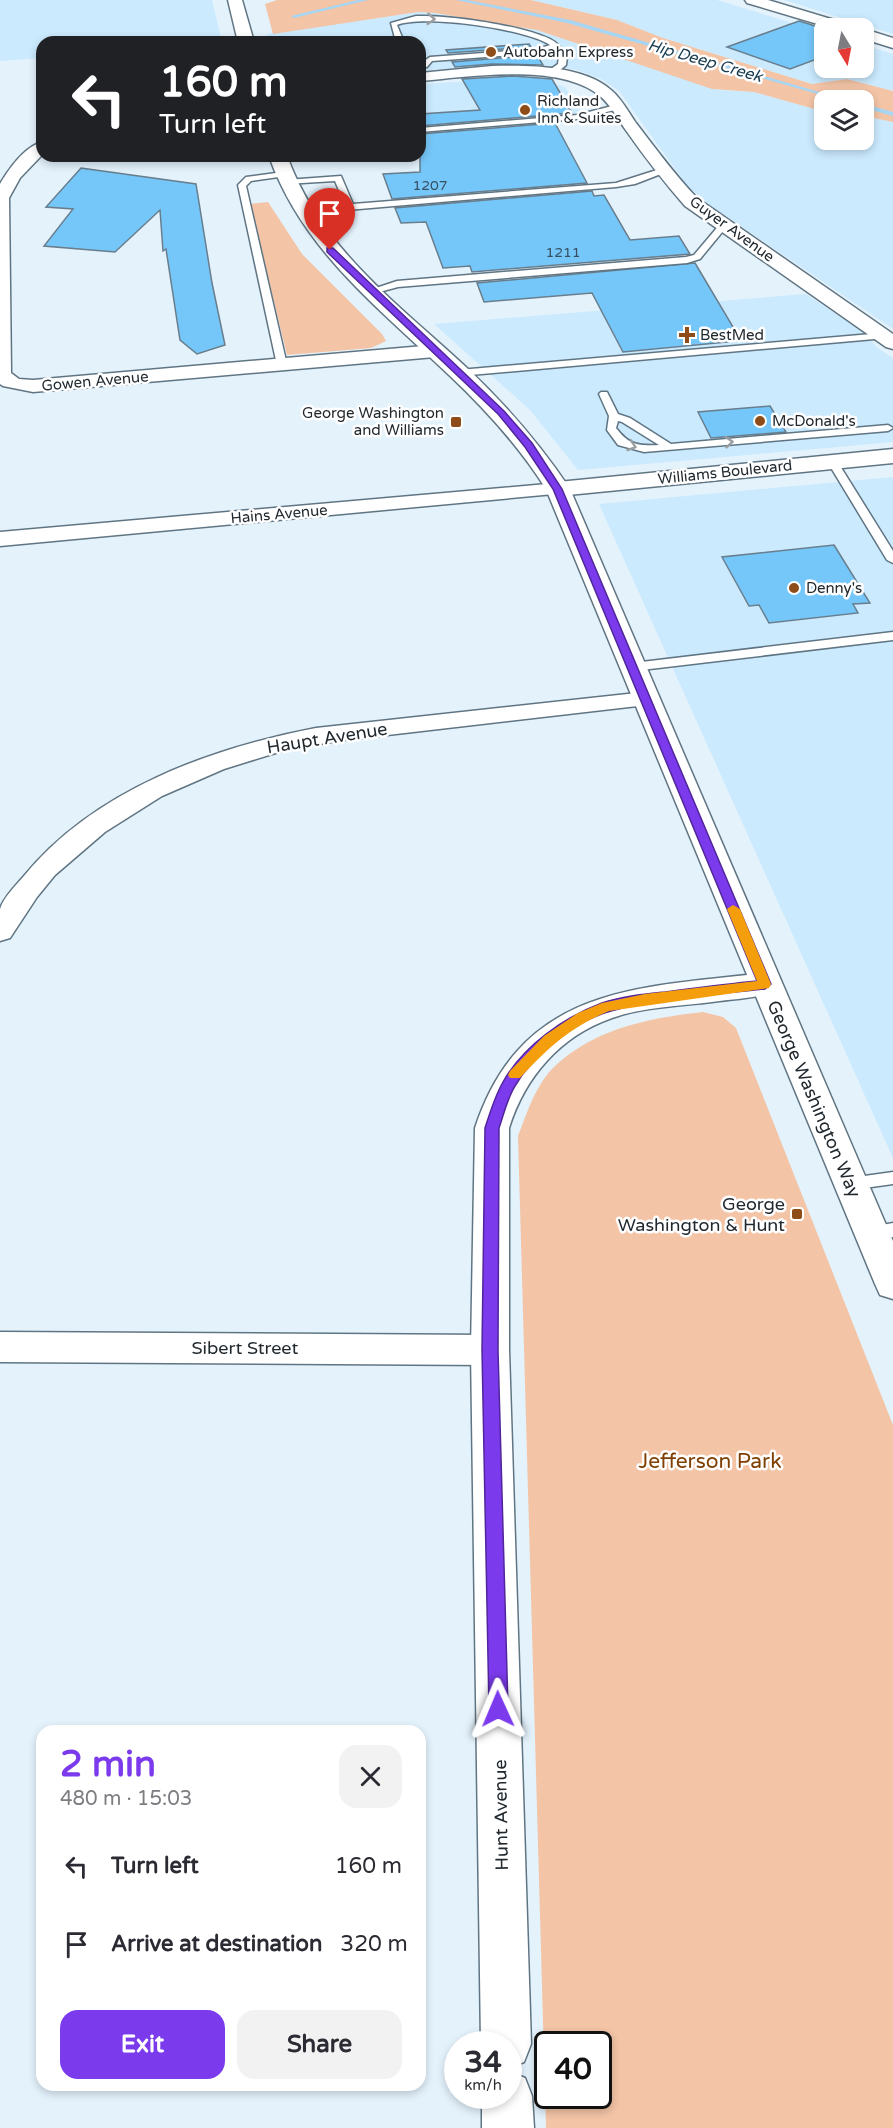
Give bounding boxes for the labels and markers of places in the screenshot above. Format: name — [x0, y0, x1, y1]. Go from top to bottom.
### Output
place label: Autobahn Express — [503, 43, 634, 61]
marker: Autobahn Express — [484, 45, 498, 59]
place label: Richland Inn & Suites — [537, 92, 621, 127]
marker: Richland Inn & Suites — [518, 103, 532, 117]
pin — [304, 188, 355, 250]
marker: BestMed — [678, 326, 696, 344]
place label: BestMed — [700, 326, 764, 344]
place label: George Washington and Williams — [302, 404, 444, 439]
place label: McDonald's — [772, 412, 856, 430]
marker: McDonald's — [753, 414, 767, 428]
marker: George Washington and Williams — [449, 415, 463, 429]
place label: Denny's — [806, 579, 862, 597]
marker: Denny's — [787, 581, 801, 595]
place label: George Washington & Hunt — [618, 1193, 785, 1236]
marker: George Washington & Hunt — [790, 1207, 804, 1221]

